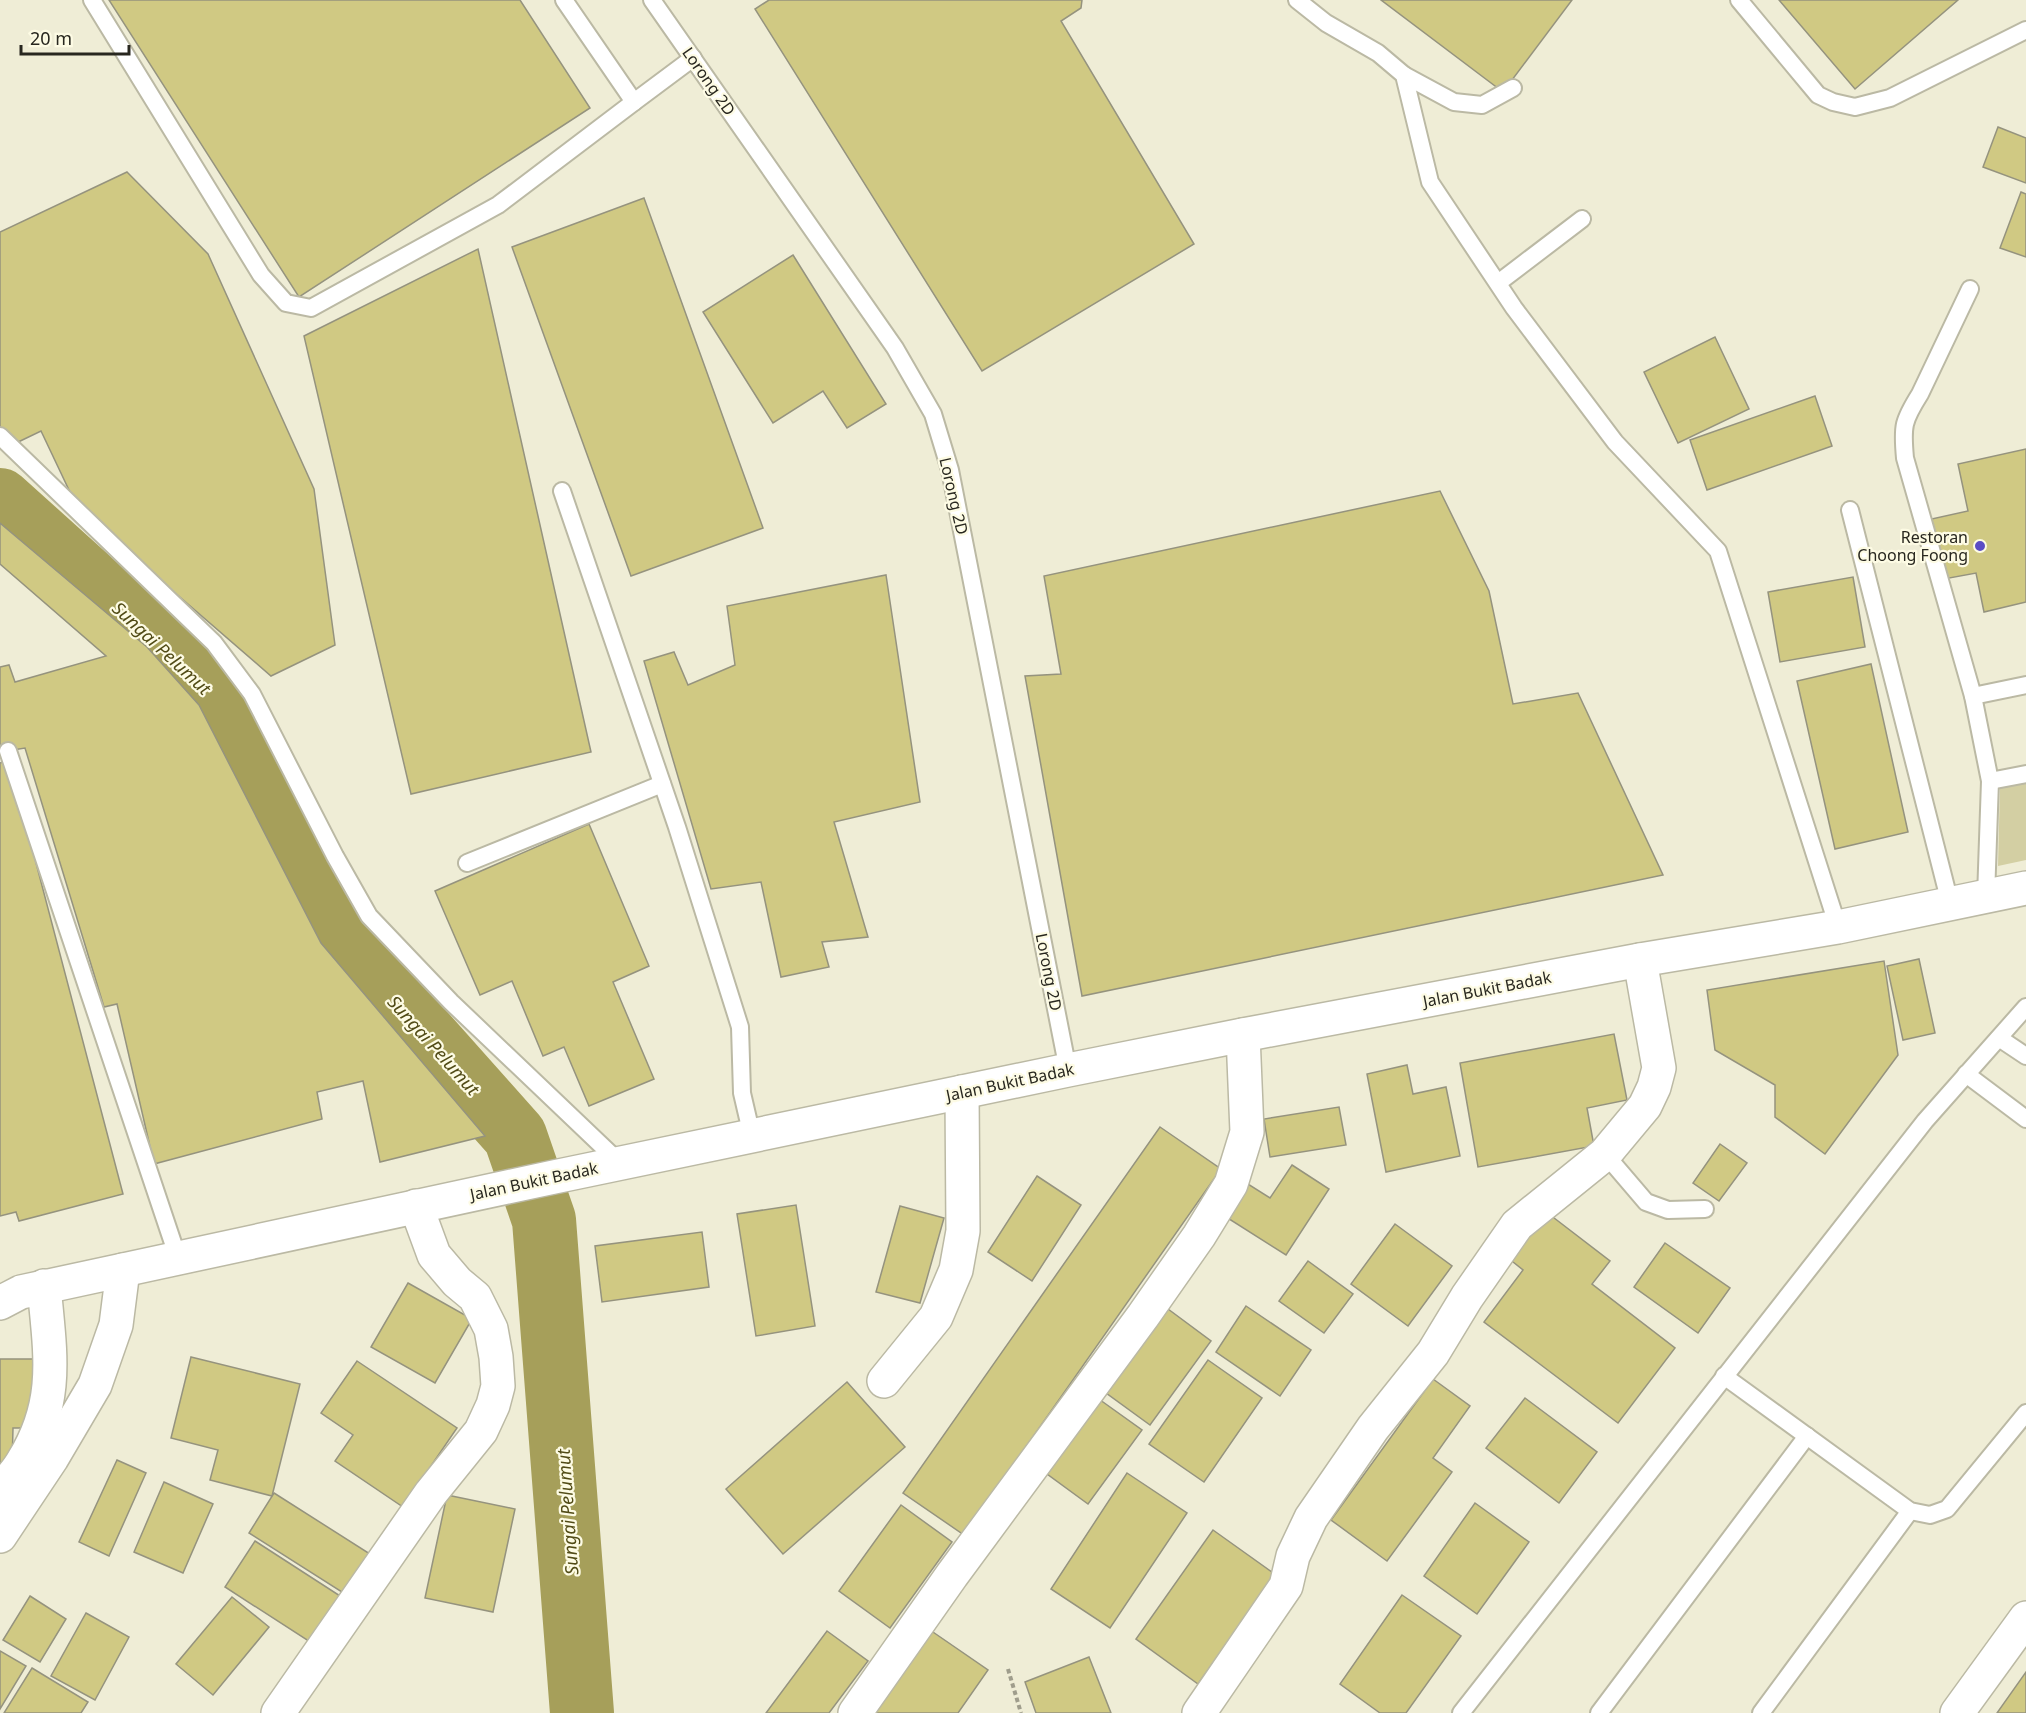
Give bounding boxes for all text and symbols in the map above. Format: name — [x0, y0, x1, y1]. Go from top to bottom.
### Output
scale bar — [21, 18, 129, 56]
text: 20 m — [30, 26, 72, 50]
street label: Lorong 2D — [677, 42, 741, 120]
street label: Lorong 2D — [934, 455, 974, 537]
place label: Restoran Choong Foong — [1857, 526, 1968, 566]
marker: Restoran Choong Foong — [1973, 539, 1987, 553]
water label: Sungai Pelumut — [108, 596, 217, 701]
street label: Lorong 2D — [1031, 931, 1067, 1013]
street label: Jalan Bukit Badak — [1419, 966, 1553, 1013]
water label: Sungai Pelumut — [383, 990, 486, 1101]
street label: Jalan Bukit Badak — [942, 1058, 1076, 1107]
street label: Jalan Bukit Badak — [466, 1157, 600, 1206]
water label: Sungai Pelumut — [551, 1447, 583, 1576]

